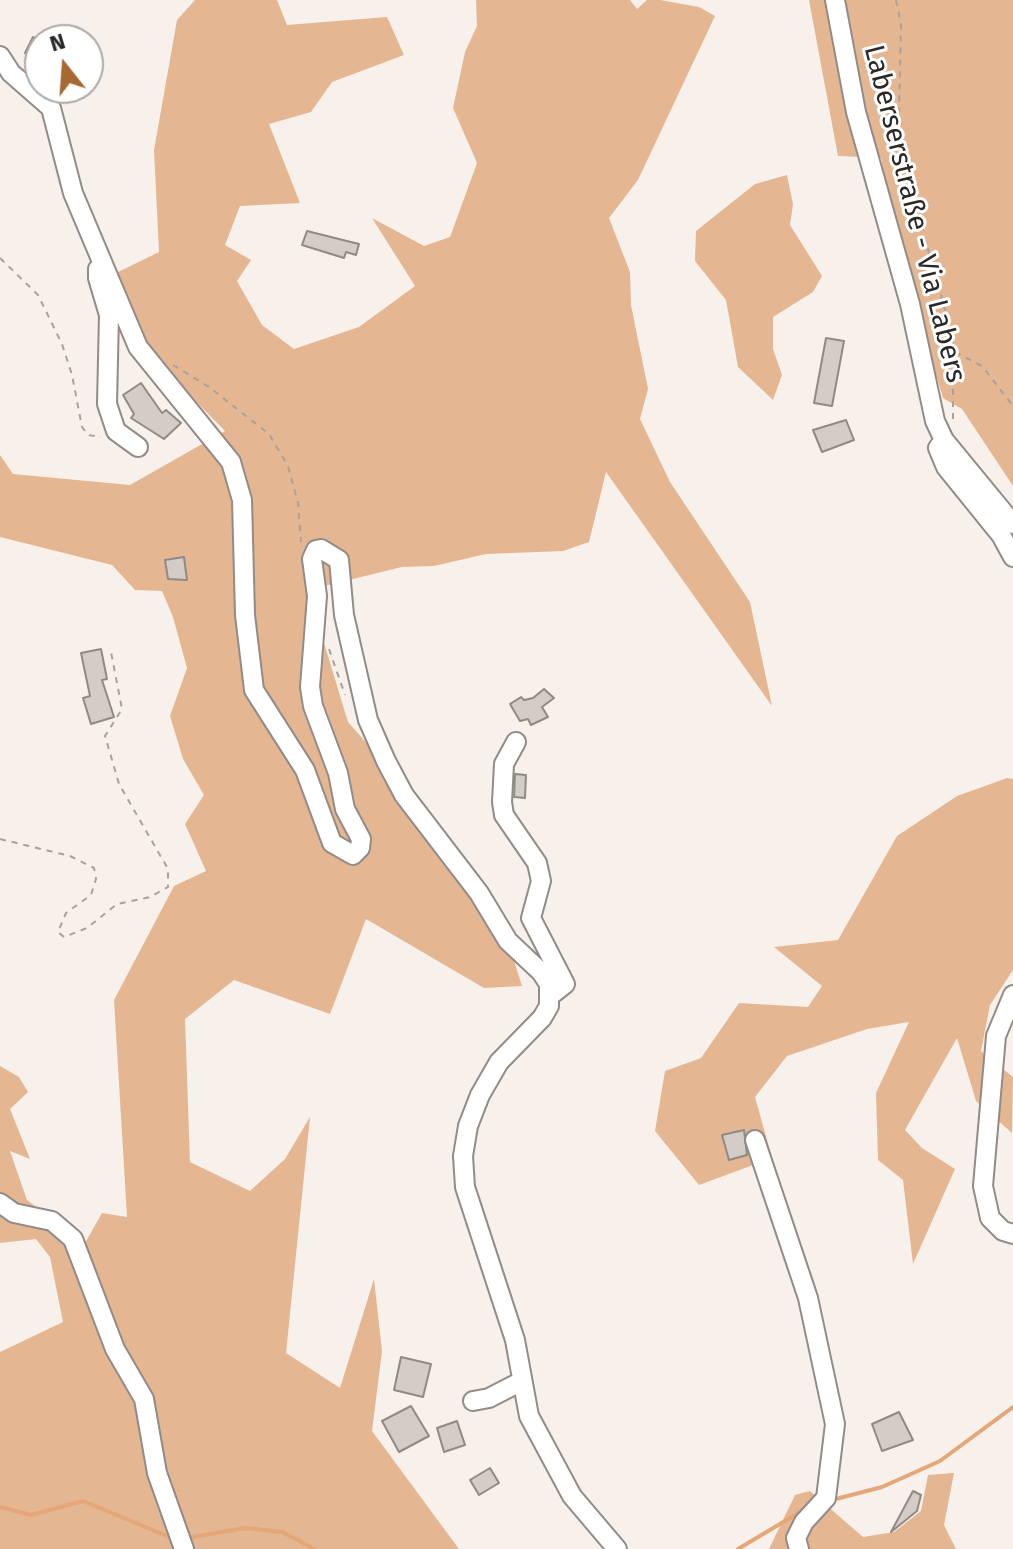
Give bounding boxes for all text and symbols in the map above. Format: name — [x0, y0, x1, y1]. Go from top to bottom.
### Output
north arrow — [24, 24, 104, 104]
text: N — [46, 27, 68, 58]
street label: Laberserstraße - Via Labers — [856, 42, 972, 386]

